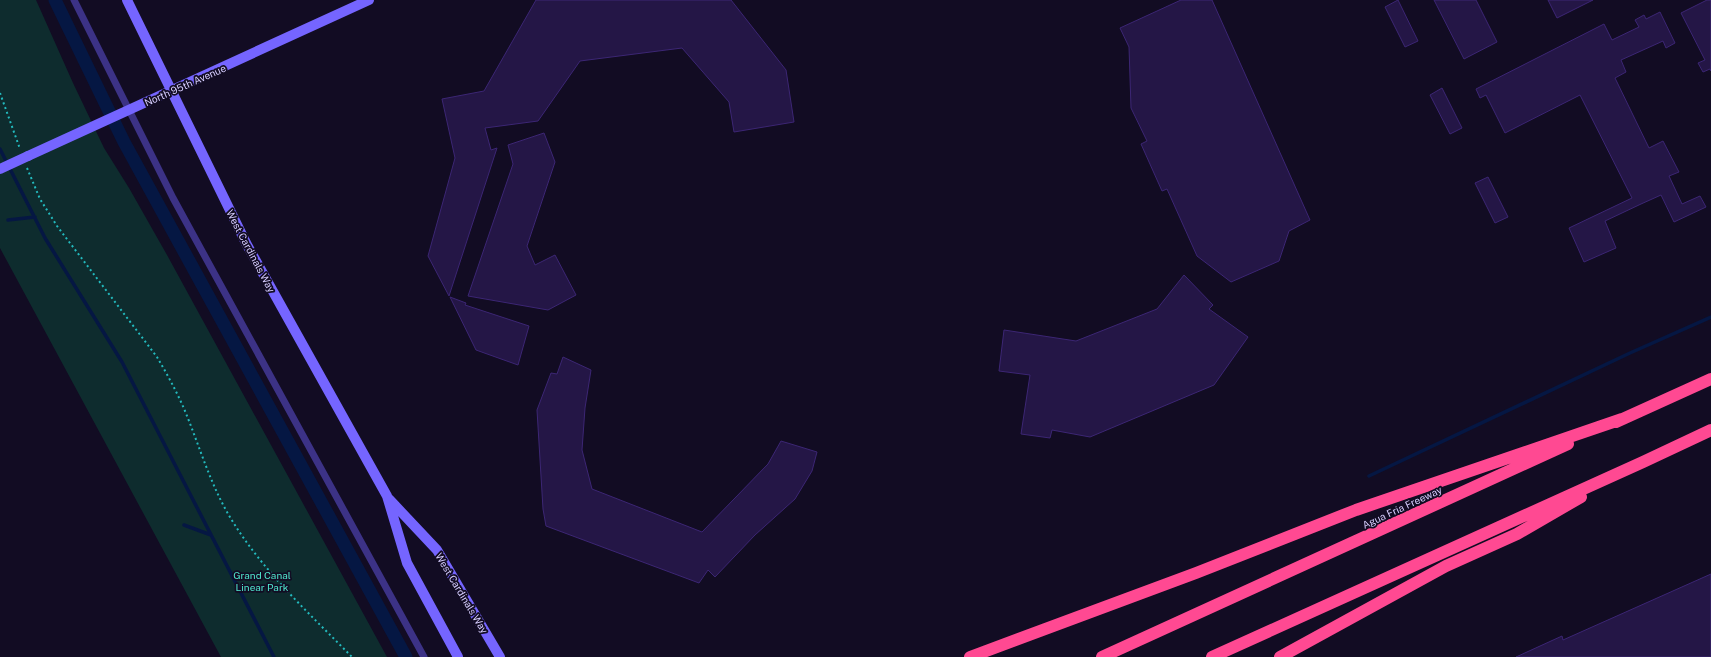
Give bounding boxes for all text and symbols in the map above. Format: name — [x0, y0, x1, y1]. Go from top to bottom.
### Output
street label: North 95th Avenue — [142, 61, 228, 108]
street label: West Cardinals Way — [224, 208, 278, 295]
street label: Agua Fria Freeway — [1360, 483, 1444, 531]
street label: West Cardinals Way — [433, 551, 491, 636]
park label: Grand Canal Linear Park — [233, 569, 291, 593]

